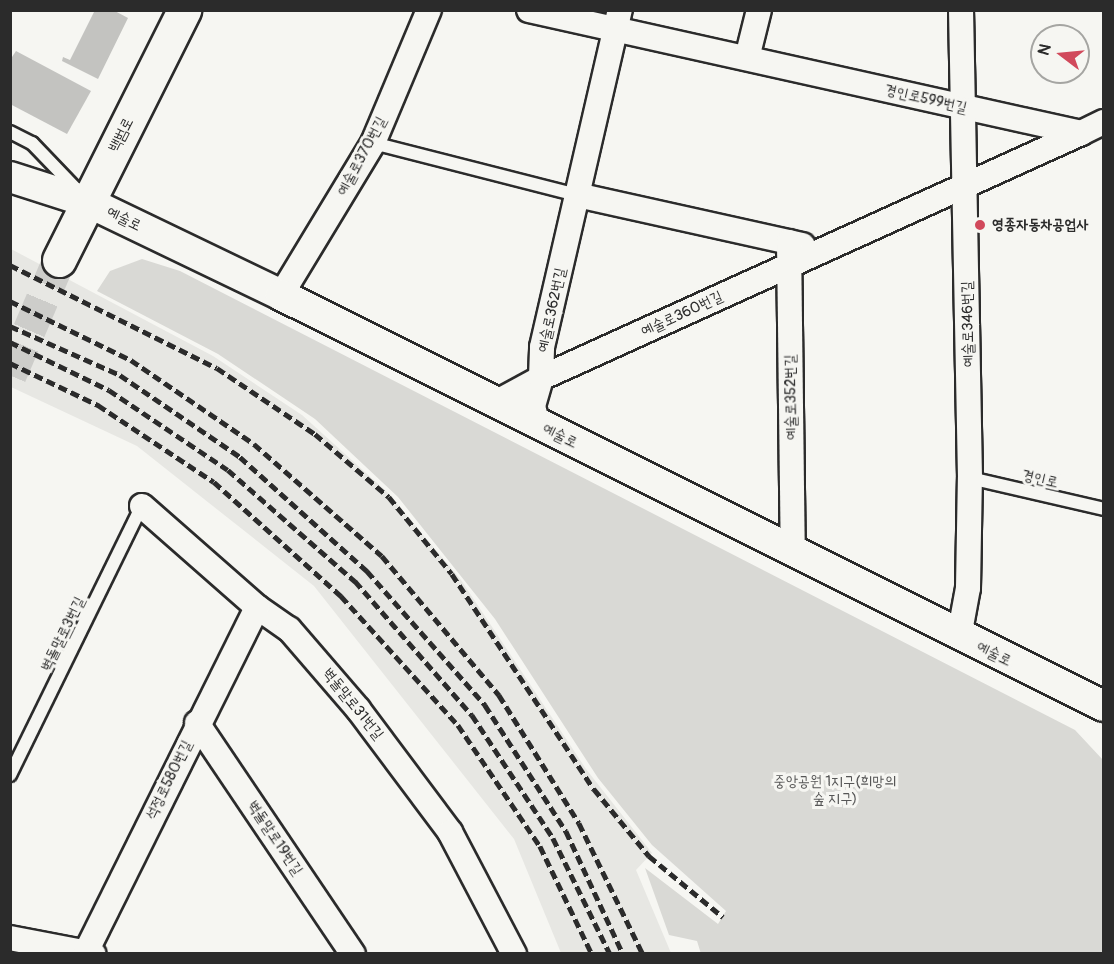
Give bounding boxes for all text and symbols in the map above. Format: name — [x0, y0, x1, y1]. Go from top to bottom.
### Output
north arrow — [1030, 24, 1090, 84]
text: N — [1034, 42, 1056, 58]
street label: 경인로599번길 — [883, 81, 969, 117]
street label: 예술로370번길 — [334, 113, 390, 199]
street label: 백범로 — [105, 115, 137, 155]
street label: 예술로 — [104, 203, 144, 235]
place label: 영종자동차공업사 — [992, 216, 1089, 234]
marker: 영종자동차공업사 — [973, 218, 987, 232]
street label: 예술로362번길 — [534, 266, 570, 354]
street label: 예술로346번길 — [958, 281, 978, 367]
street label: 예술로360번길 — [638, 287, 726, 341]
street label: 예술로352번길 — [781, 354, 801, 440]
street label: 예술로 — [540, 420, 580, 452]
street label: 경인로 — [1020, 466, 1060, 492]
street label: 벽돌말로3번길 — [37, 594, 89, 674]
street label: 예술로 — [974, 638, 1014, 670]
street label: 벽돌말로31번길 — [319, 665, 387, 743]
street label: 석정로580번길 — [142, 737, 196, 823]
park label: 중앙공원 1지구(희망의 숲 지구) — [774, 772, 896, 807]
street label: 벽돌말로19번길 — [243, 797, 307, 879]

